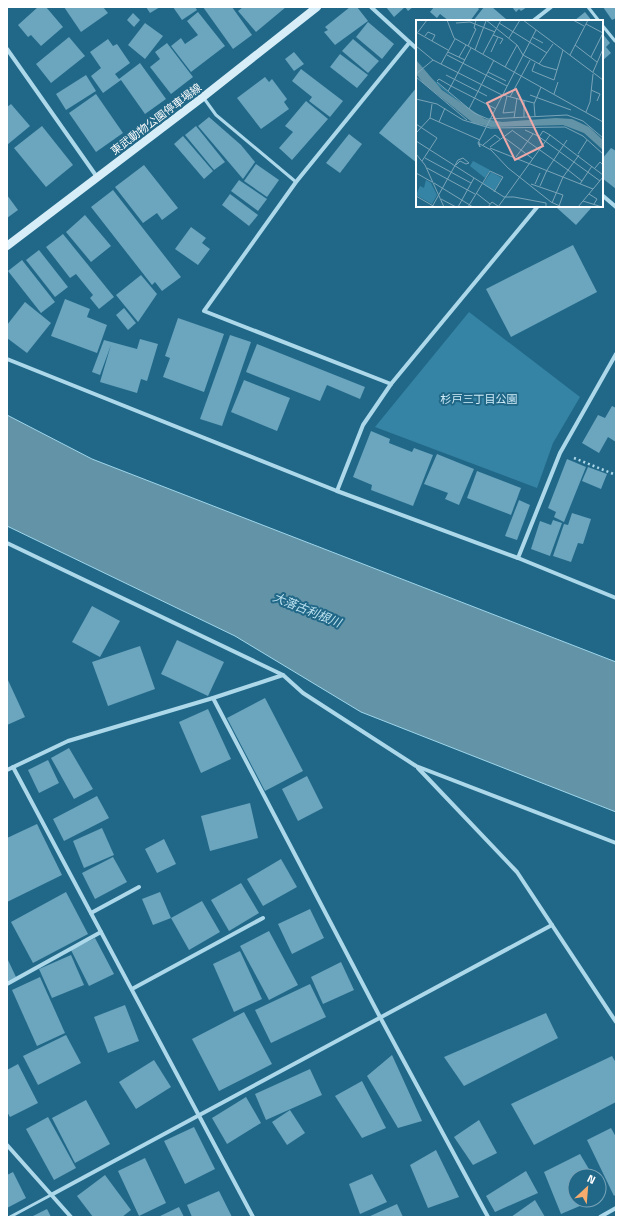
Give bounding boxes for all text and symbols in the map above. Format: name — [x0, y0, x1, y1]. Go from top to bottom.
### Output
inset map — [416, 20, 603, 207]
street label: 東武動物公園停車場線 — [107, 80, 205, 158]
park label: 杉戸三丁目公園 — [441, 391, 518, 407]
water label: 大落古利根川 — [270, 587, 346, 633]
north arrow — [567, 1168, 607, 1208]
text: N — [584, 1170, 598, 1188]

